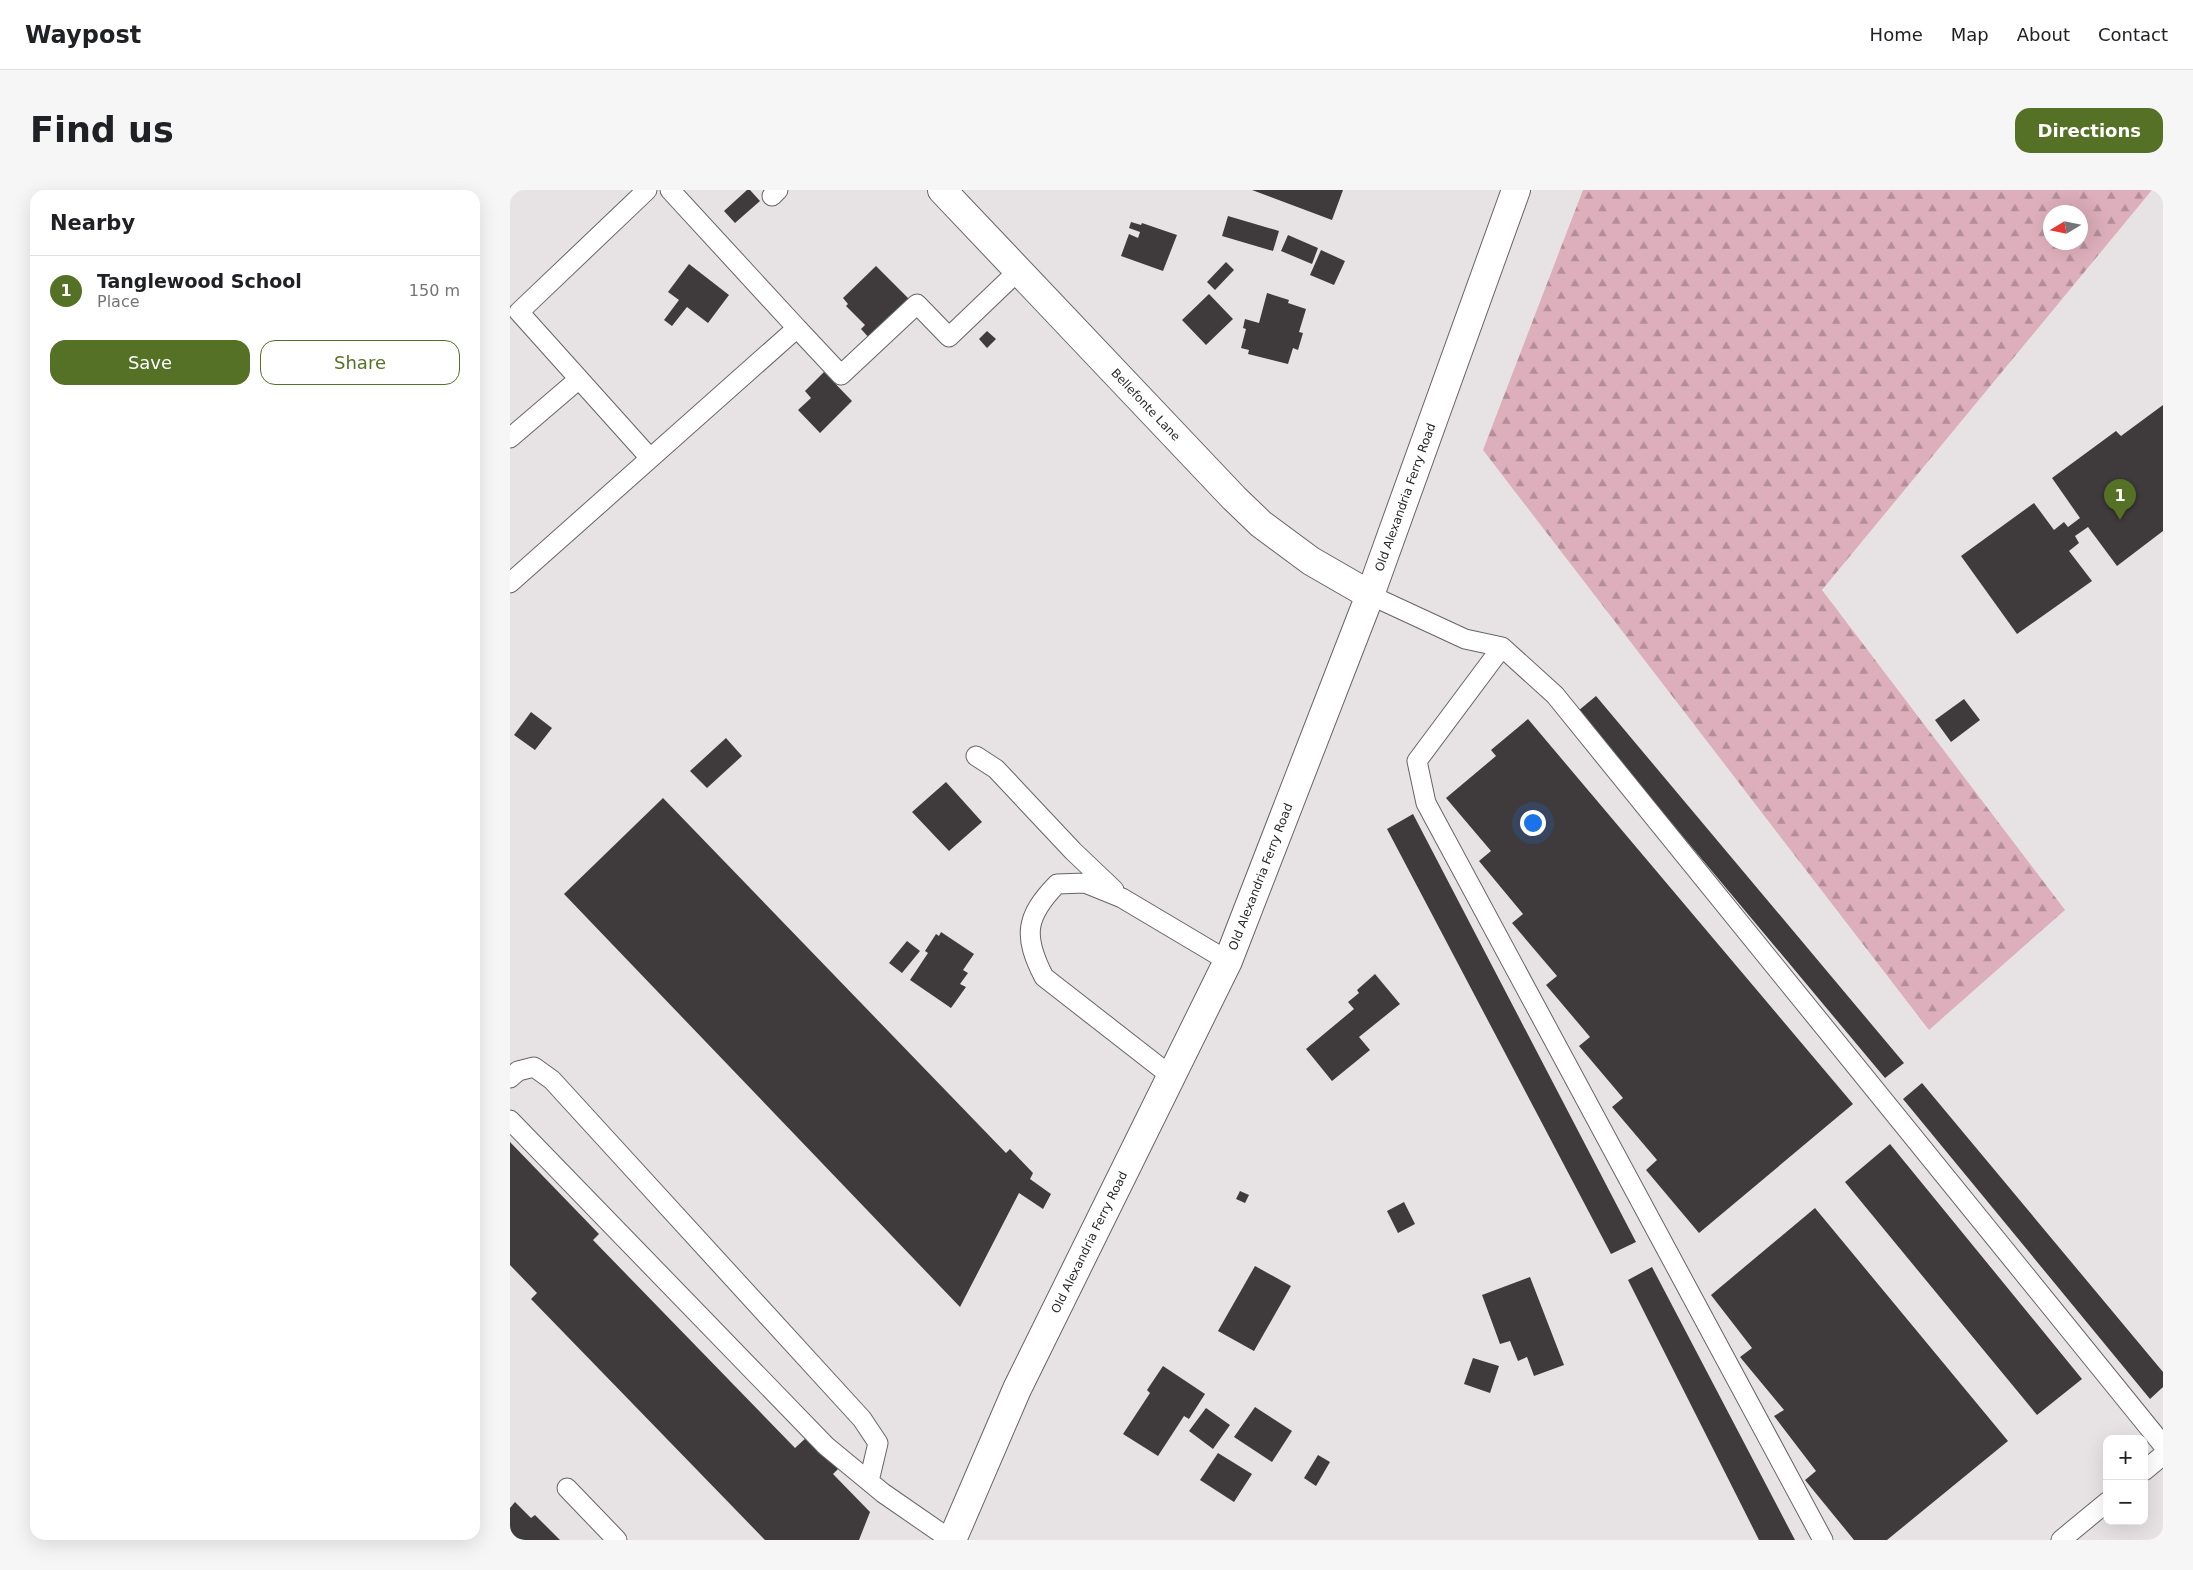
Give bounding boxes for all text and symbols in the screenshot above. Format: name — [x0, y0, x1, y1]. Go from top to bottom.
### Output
text: Waypost — [25, 21, 141, 49]
text: Home — [1870, 24, 1923, 45]
text: Map — [1951, 24, 1989, 45]
text: About — [2017, 24, 2070, 45]
text: Contact — [2098, 24, 2168, 45]
button: Directions — [2015, 108, 2163, 153]
text: Find us — [30, 110, 174, 150]
north arrow — [2043, 205, 2088, 250]
text: Nearby — [50, 211, 135, 235]
text: Tanglewood School — [97, 270, 302, 292]
text: 1 — [60, 281, 72, 300]
text: 150 m — [409, 281, 460, 300]
text: Place — [97, 292, 140, 311]
button: Save — [50, 340, 250, 385]
button: Share — [260, 340, 460, 385]
street label: Bellefonte Lane — [1108, 366, 1183, 444]
street label: Old Alexandria Ferry Road — [1372, 421, 1438, 573]
pin: 1 — [2104, 479, 2136, 520]
street label: Old Alexandria Ferry Road — [1226, 801, 1296, 952]
your location — [1520, 810, 1546, 836]
street label: Old Alexandria Ferry Road — [1048, 1169, 1130, 1316]
map controls — [2103, 1435, 2148, 1525]
button: + — [2103, 1435, 2148, 1480]
button: − — [2103, 1480, 2148, 1525]

